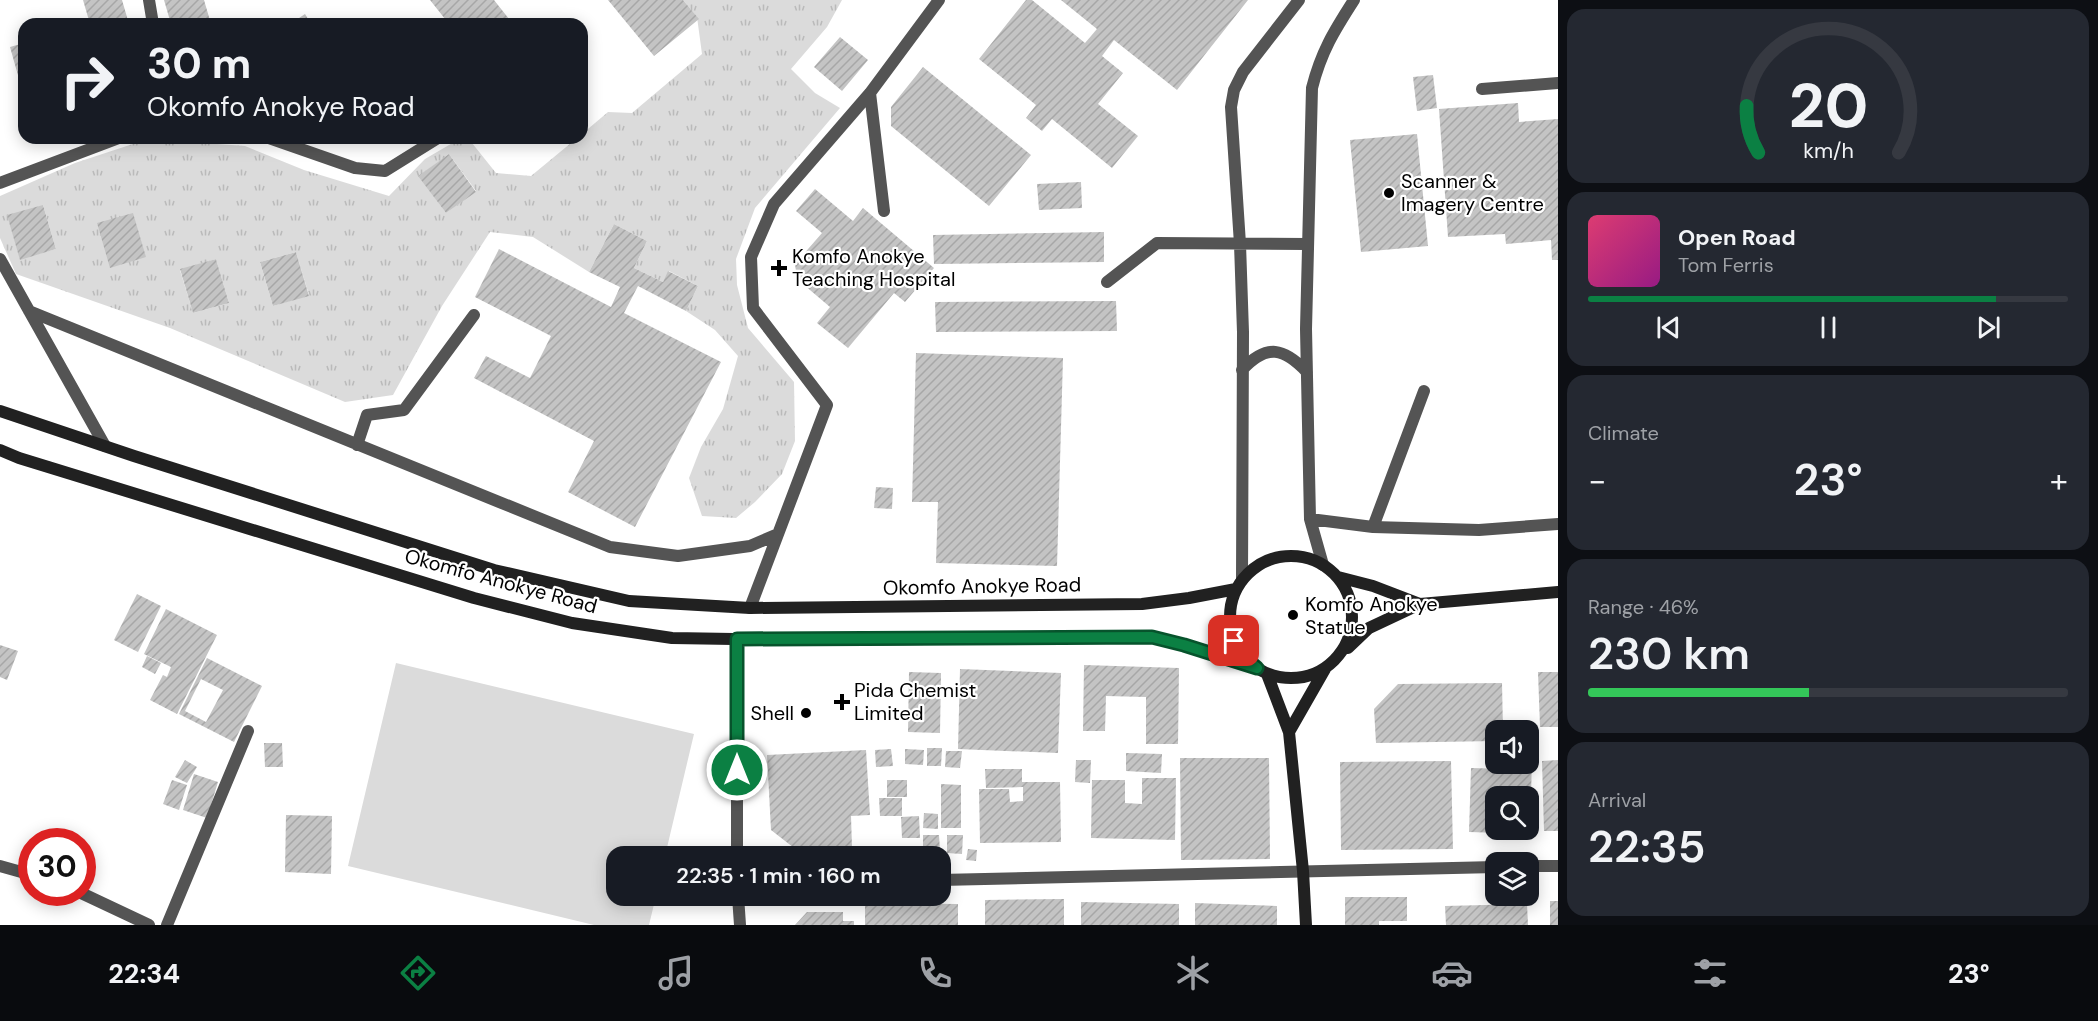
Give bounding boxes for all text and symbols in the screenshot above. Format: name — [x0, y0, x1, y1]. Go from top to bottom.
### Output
text: 30 m — [147, 36, 251, 91]
icon: right — [48, 42, 126, 120]
text: 20 — [1788, 65, 1868, 146]
text: Okomfo Anokye Road — [147, 89, 415, 124]
text: km/h — [1803, 137, 1853, 165]
place label: Scanner & Imagery Centre — [1401, 168, 1544, 217]
marker: Scanner & Imagery Centre — [1382, 186, 1396, 200]
text: Open Road — [1678, 223, 1796, 252]
place label: Komfo Anokye Teaching Hospital — [792, 243, 955, 292]
text: Tom Ferris — [1678, 252, 1774, 278]
marker: Komfo Anokye Teaching Hospital — [770, 259, 788, 277]
icon: previous — [1652, 311, 1685, 344]
icon: pause — [1812, 311, 1845, 344]
icon: next — [1972, 311, 2005, 344]
text: Climate — [1588, 420, 1659, 446]
text: 23° — [1794, 450, 1863, 509]
text: − — [1588, 459, 1606, 502]
text: + — [2050, 459, 2068, 502]
street label: Okomfo Anokye Road — [402, 543, 600, 619]
street label: Okomfo Anokye Road — [883, 571, 1081, 601]
place label: Komfo Anokye Statue — [1305, 591, 1438, 640]
text: Range · 46% — [1588, 594, 1699, 620]
marker: Komfo Anokye Statue — [1286, 608, 1300, 622]
pin — [1208, 615, 1259, 666]
icon: arrive — [1217, 624, 1250, 657]
text: 230 km — [1588, 624, 1750, 683]
place label: Pida Chemist Limited — [854, 677, 977, 726]
marker: Pida Chemist Limited — [835, 695, 849, 709]
place label: Shell — [751, 700, 794, 726]
marker: Shell — [799, 706, 813, 720]
map controls — [1485, 720, 1539, 906]
button: sound — [1485, 720, 1539, 774]
position arrow — [705, 738, 769, 802]
button: search — [1485, 786, 1539, 840]
text: Arrival — [1588, 787, 1646, 813]
text: 22:35 — [1588, 817, 1705, 876]
speed limit sign: 30 — [18, 828, 96, 906]
button: layers — [1485, 852, 1539, 906]
text: 22:35 · 1 min · 160 m — [676, 861, 881, 890]
icon: directions — [397, 952, 439, 994]
icon: music — [655, 952, 697, 994]
icon: phone — [914, 952, 956, 994]
icon: climate — [1172, 952, 1214, 994]
icon: car — [1431, 952, 1473, 994]
icon: filters — [1689, 952, 1731, 994]
text: 22:34 — [108, 956, 180, 991]
text: 23° — [1948, 956, 1990, 991]

